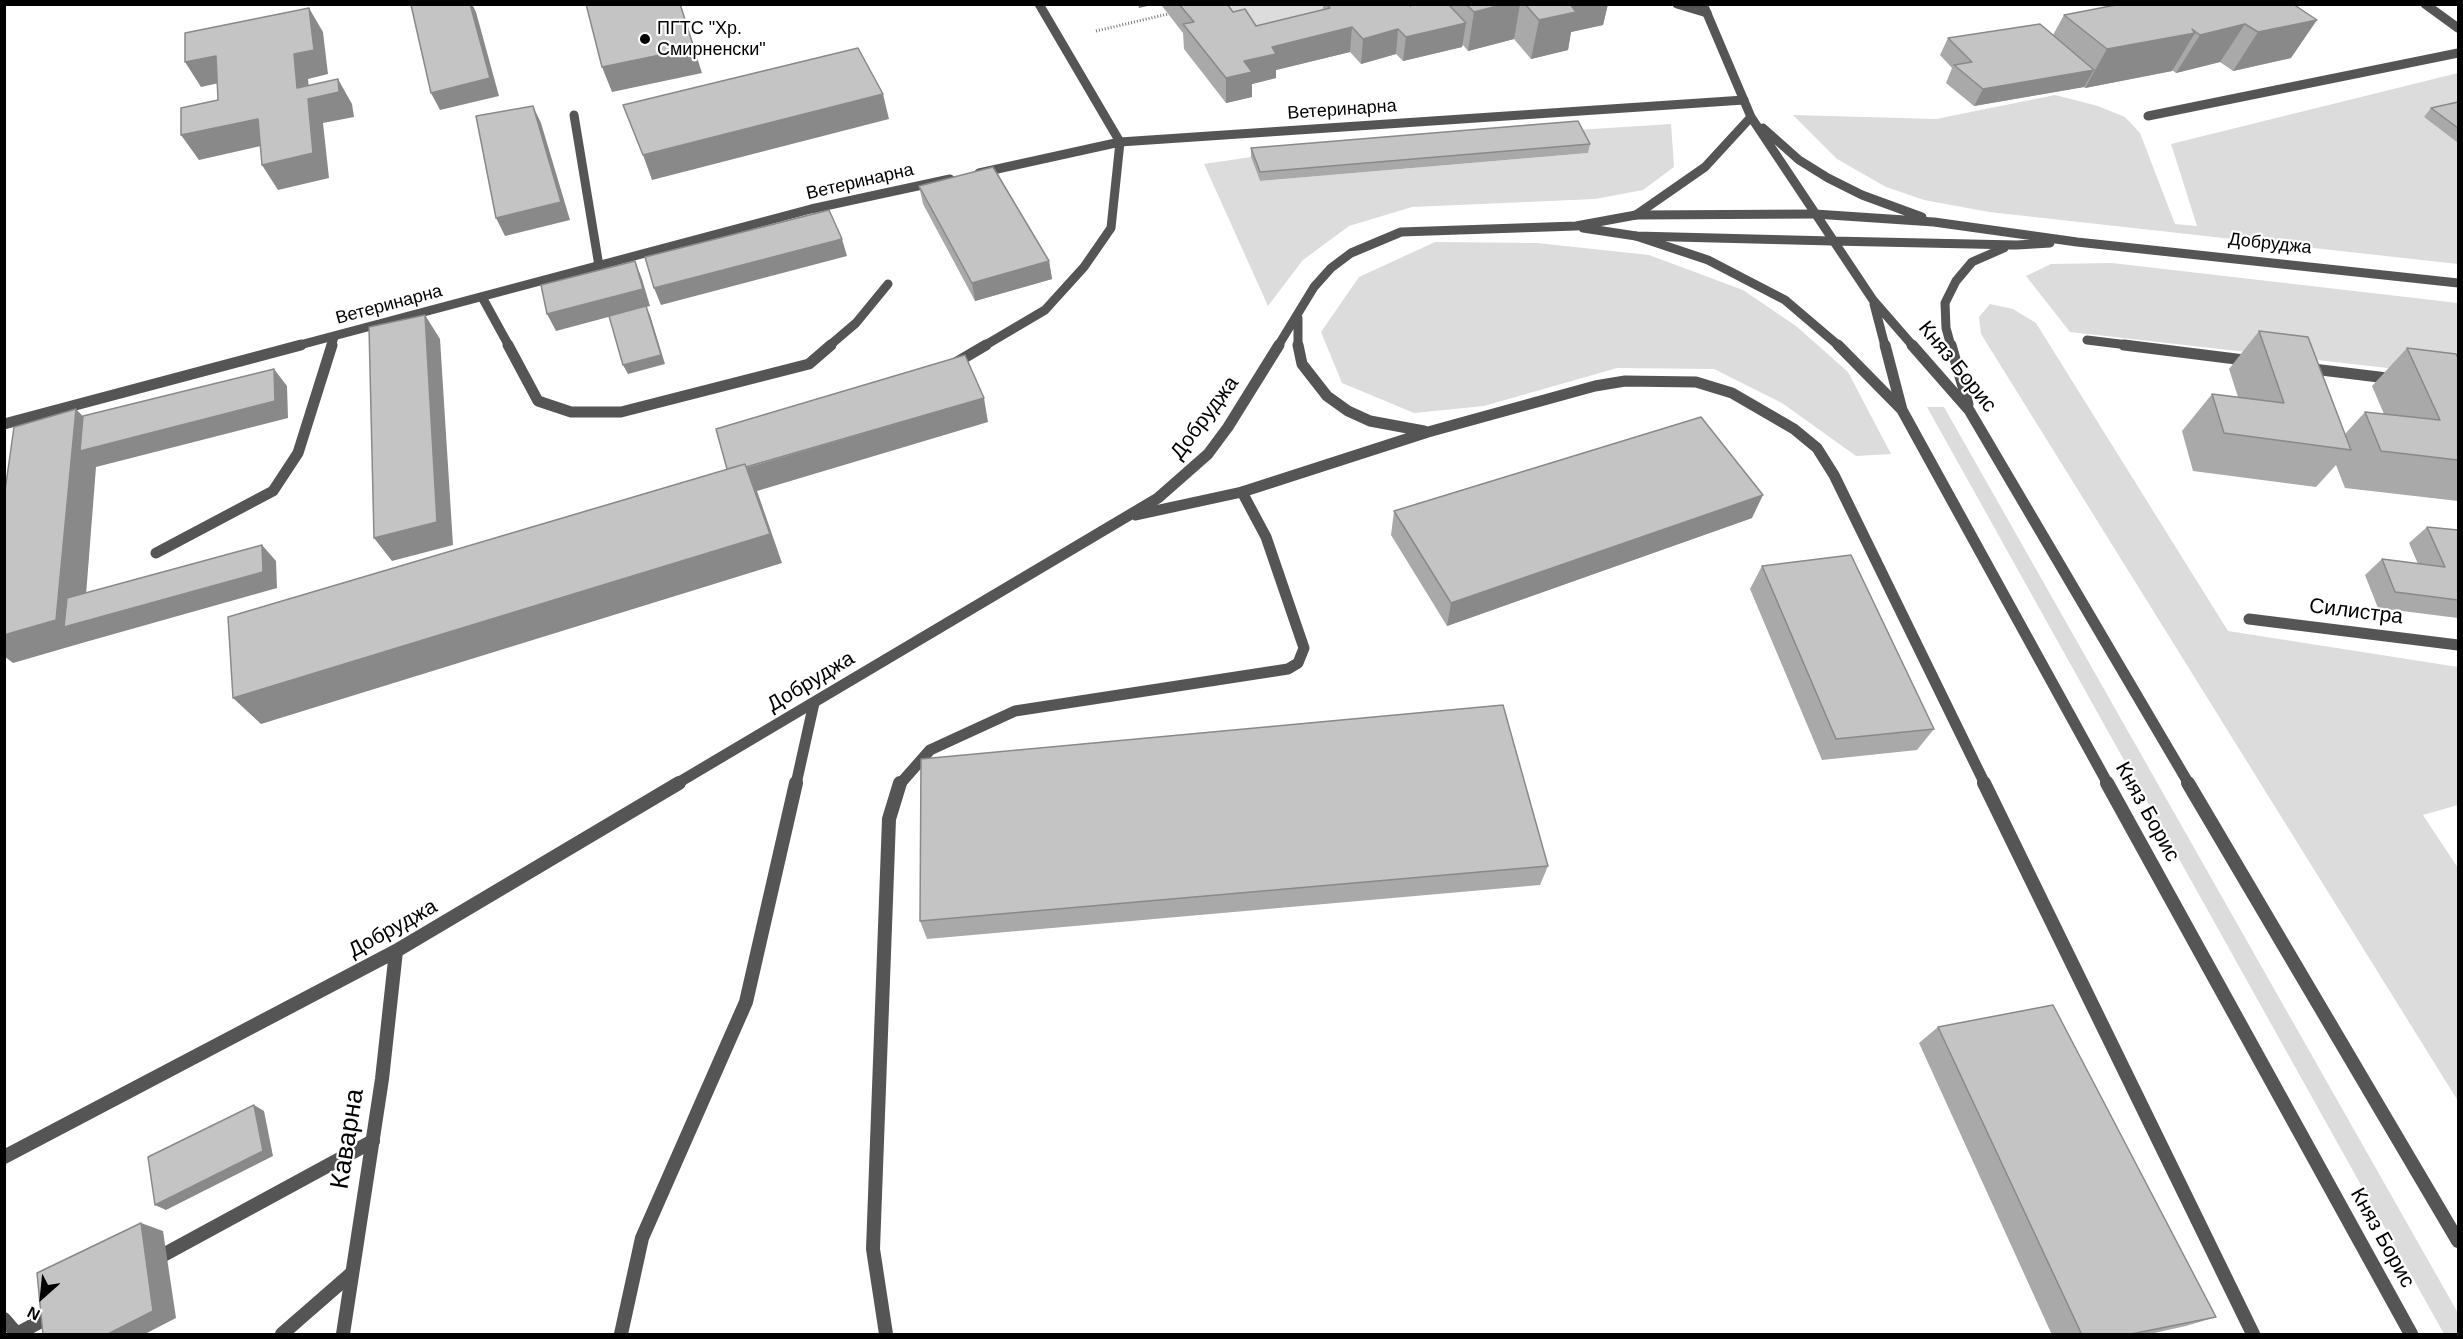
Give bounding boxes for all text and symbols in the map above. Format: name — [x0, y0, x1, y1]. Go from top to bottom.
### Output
place label: ПГТС "Хр. Смирненски" — [657, 18, 766, 60]
marker: ПГТС "Хр. Смирненски" — [638, 32, 652, 46]
street label: Ветеринарна — [1287, 95, 1397, 125]
street label: Ветеринарна — [804, 159, 916, 205]
street label: Добруджа — [2227, 229, 2313, 259]
street label: Ветеринарна — [333, 280, 445, 330]
street label: Княз Борис — [1913, 316, 2001, 418]
street label: Добруджа — [1166, 372, 1244, 464]
street label: Силистра — [2308, 594, 2404, 630]
street label: Добруджа — [763, 646, 859, 718]
street label: Княз Борис — [2109, 758, 2185, 866]
street label: Добруджа — [344, 894, 442, 964]
street label: Каварна — [325, 1087, 371, 1191]
street label: Княз Борис — [2344, 1184, 2420, 1292]
north arrow — [12, 1267, 72, 1327]
text: N — [25, 1303, 43, 1324]

